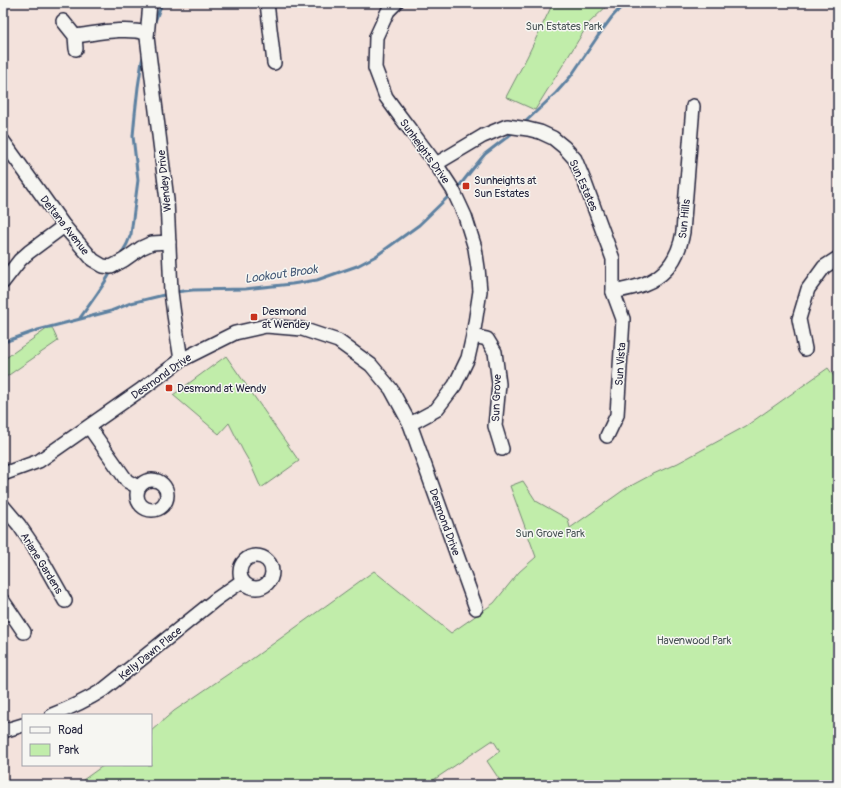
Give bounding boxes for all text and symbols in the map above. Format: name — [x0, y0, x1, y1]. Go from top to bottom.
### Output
park label: Sun Estates Park — [526, 20, 603, 33]
street label: Sunheights Drive — [397, 116, 453, 187]
street label: Wendey Drive — [155, 149, 174, 213]
street label: Sun Estates — [566, 157, 601, 213]
place label: Sunheights at Sun Estates — [474, 174, 537, 200]
marker: Sunheights at Sun Estates — [461, 181, 471, 191]
street label: Deltana Avenue — [37, 193, 92, 258]
street label: Sun Hills — [676, 199, 693, 239]
water label: Lookout Brook — [244, 262, 319, 287]
place label: Desmond at Wendey — [262, 305, 310, 331]
marker: Desmond at Wendey — [249, 312, 259, 322]
street label: Sun Vista — [612, 342, 629, 386]
street label: Desmond Drive — [129, 351, 194, 402]
street label: Sun Grove — [489, 373, 504, 422]
place label: Desmond at Wendy — [177, 382, 267, 395]
marker: Desmond at Wendy — [164, 383, 174, 393]
street label: Desmond Drive — [426, 487, 463, 558]
park label: Sun Grove Park — [515, 527, 585, 540]
street label: Ariane Gardens — [18, 530, 66, 596]
street label: Kelly Dawn Place — [116, 624, 185, 683]
park label: Havenwood Park — [657, 634, 732, 647]
legend — [22, 714, 152, 766]
text: Road — [58, 723, 83, 738]
text: Park — [58, 743, 79, 758]

